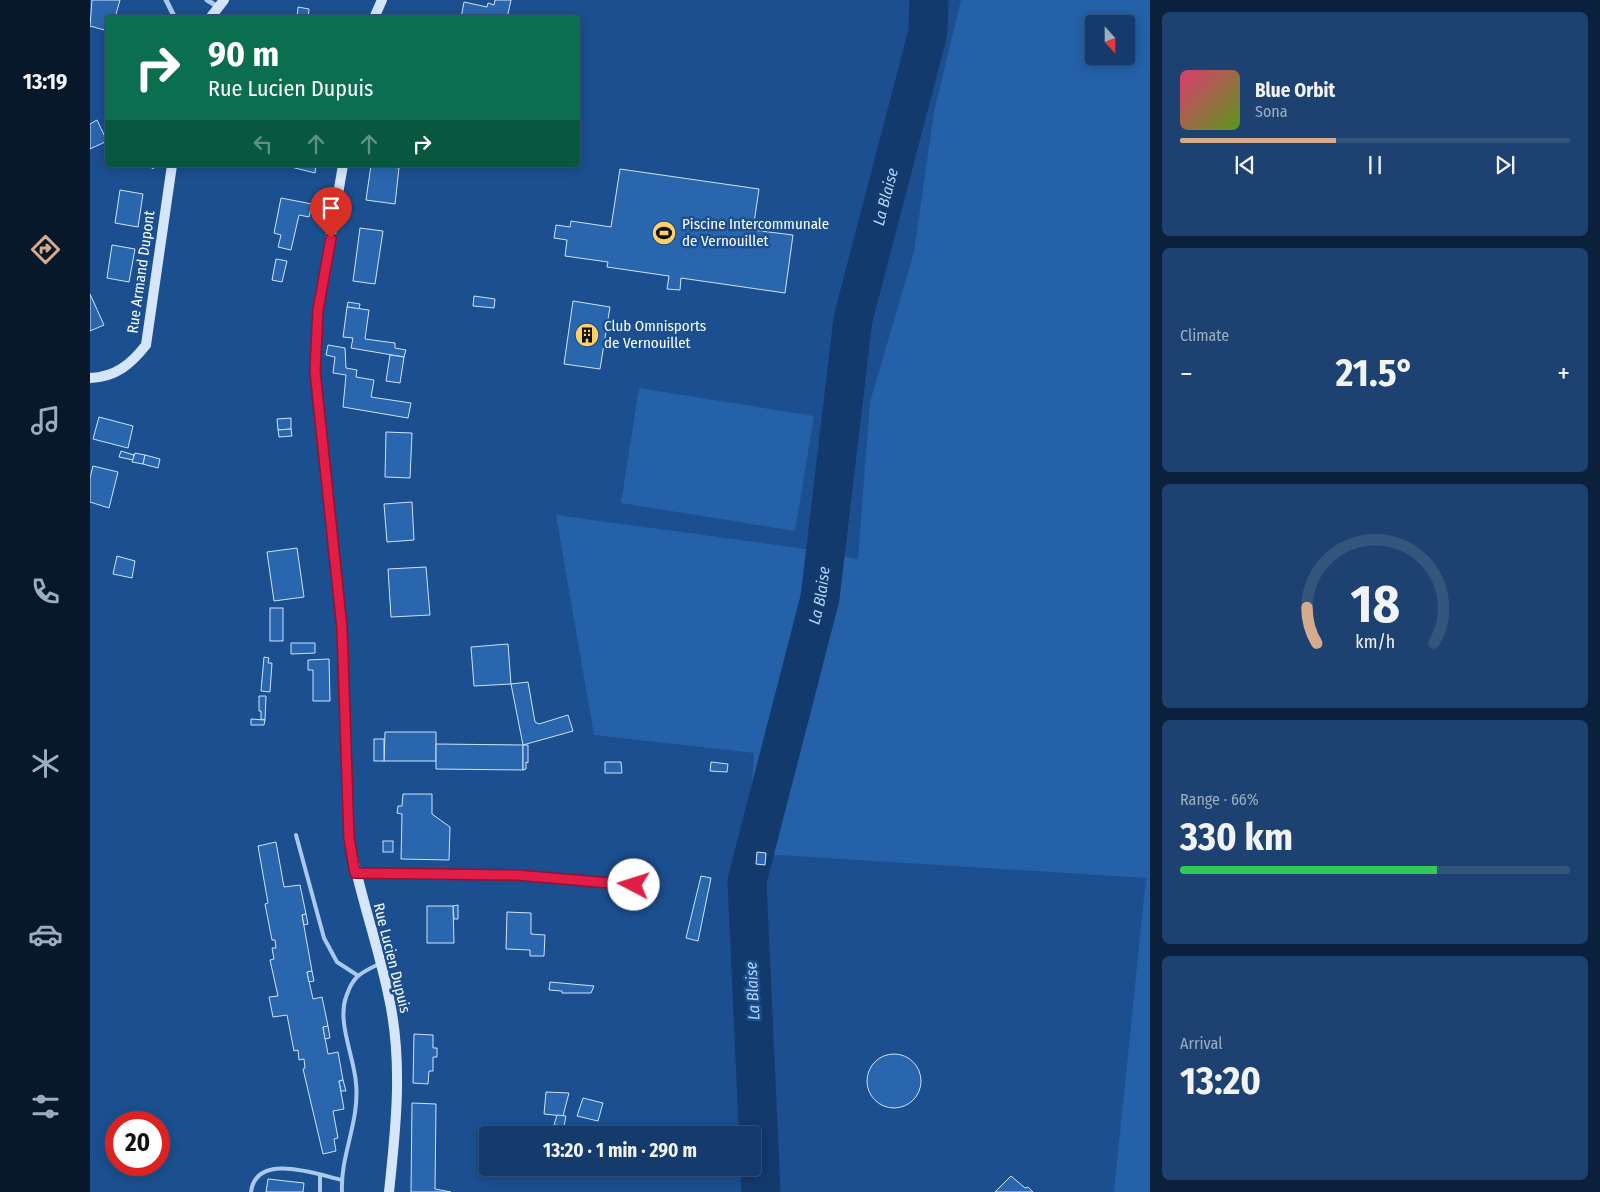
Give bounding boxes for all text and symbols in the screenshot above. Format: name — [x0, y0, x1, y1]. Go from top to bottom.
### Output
north arrow — [1085, 15, 1135, 65]
map controls — [1085, 15, 1135, 65]
text: 90 m — [208, 33, 279, 75]
icon: right — [125, 35, 190, 100]
text: 13:19 — [23, 68, 67, 95]
text: Rue Lucien Dupuis — [208, 75, 374, 102]
text: Blue Orbit — [1255, 79, 1335, 102]
text: Sona — [1255, 102, 1288, 121]
icon: left — [249, 130, 277, 158]
icon: ahead — [302, 130, 330, 158]
icon: ahead — [355, 130, 383, 158]
icon: right — [408, 130, 436, 158]
icon: previous — [1231, 151, 1259, 179]
icon: pause — [1361, 151, 1389, 179]
icon: next — [1491, 151, 1519, 179]
water label: La Blaise — [869, 166, 902, 227]
pin — [310, 187, 352, 238]
icon: arrive — [317, 194, 345, 222]
street label: Rue Armand Dupont — [123, 209, 159, 334]
place label: Piscine Intercommunale de Vernouillet — [682, 215, 829, 250]
sports icon: Piscine Intercommunale de Vernouillet — [651, 220, 677, 246]
icon: directions — [28, 232, 63, 267]
place label: Club Omnisports de Vernouillet — [604, 317, 706, 352]
building icon: Club Omnisports de Vernouillet — [574, 322, 600, 348]
text: Climate — [1180, 326, 1229, 345]
text: 21.5° — [1336, 350, 1414, 396]
text: − — [1180, 357, 1193, 390]
text: + — [1557, 357, 1570, 390]
icon: music — [28, 403, 63, 438]
water label: La Blaise — [805, 565, 834, 626]
text: 18 — [1350, 573, 1400, 636]
icon: phone — [28, 574, 63, 609]
text: km/h — [1355, 631, 1395, 653]
icon: climate — [28, 746, 63, 781]
text: Range · 66% — [1180, 790, 1259, 809]
text: 330 km — [1180, 814, 1293, 860]
position arrow — [607, 858, 659, 910]
street label: Rue Lucien Dupuis — [370, 901, 414, 1015]
icon: car — [28, 917, 63, 952]
water label: La Blaise — [741, 961, 764, 1021]
text: Arrival — [1180, 1034, 1222, 1053]
text: 13:20 — [1180, 1058, 1261, 1104]
icon: filters — [28, 1089, 63, 1124]
speed limit sign: 20 — [105, 1111, 170, 1176]
text: 13:20 · 1 min · 290 m — [543, 1139, 697, 1162]

